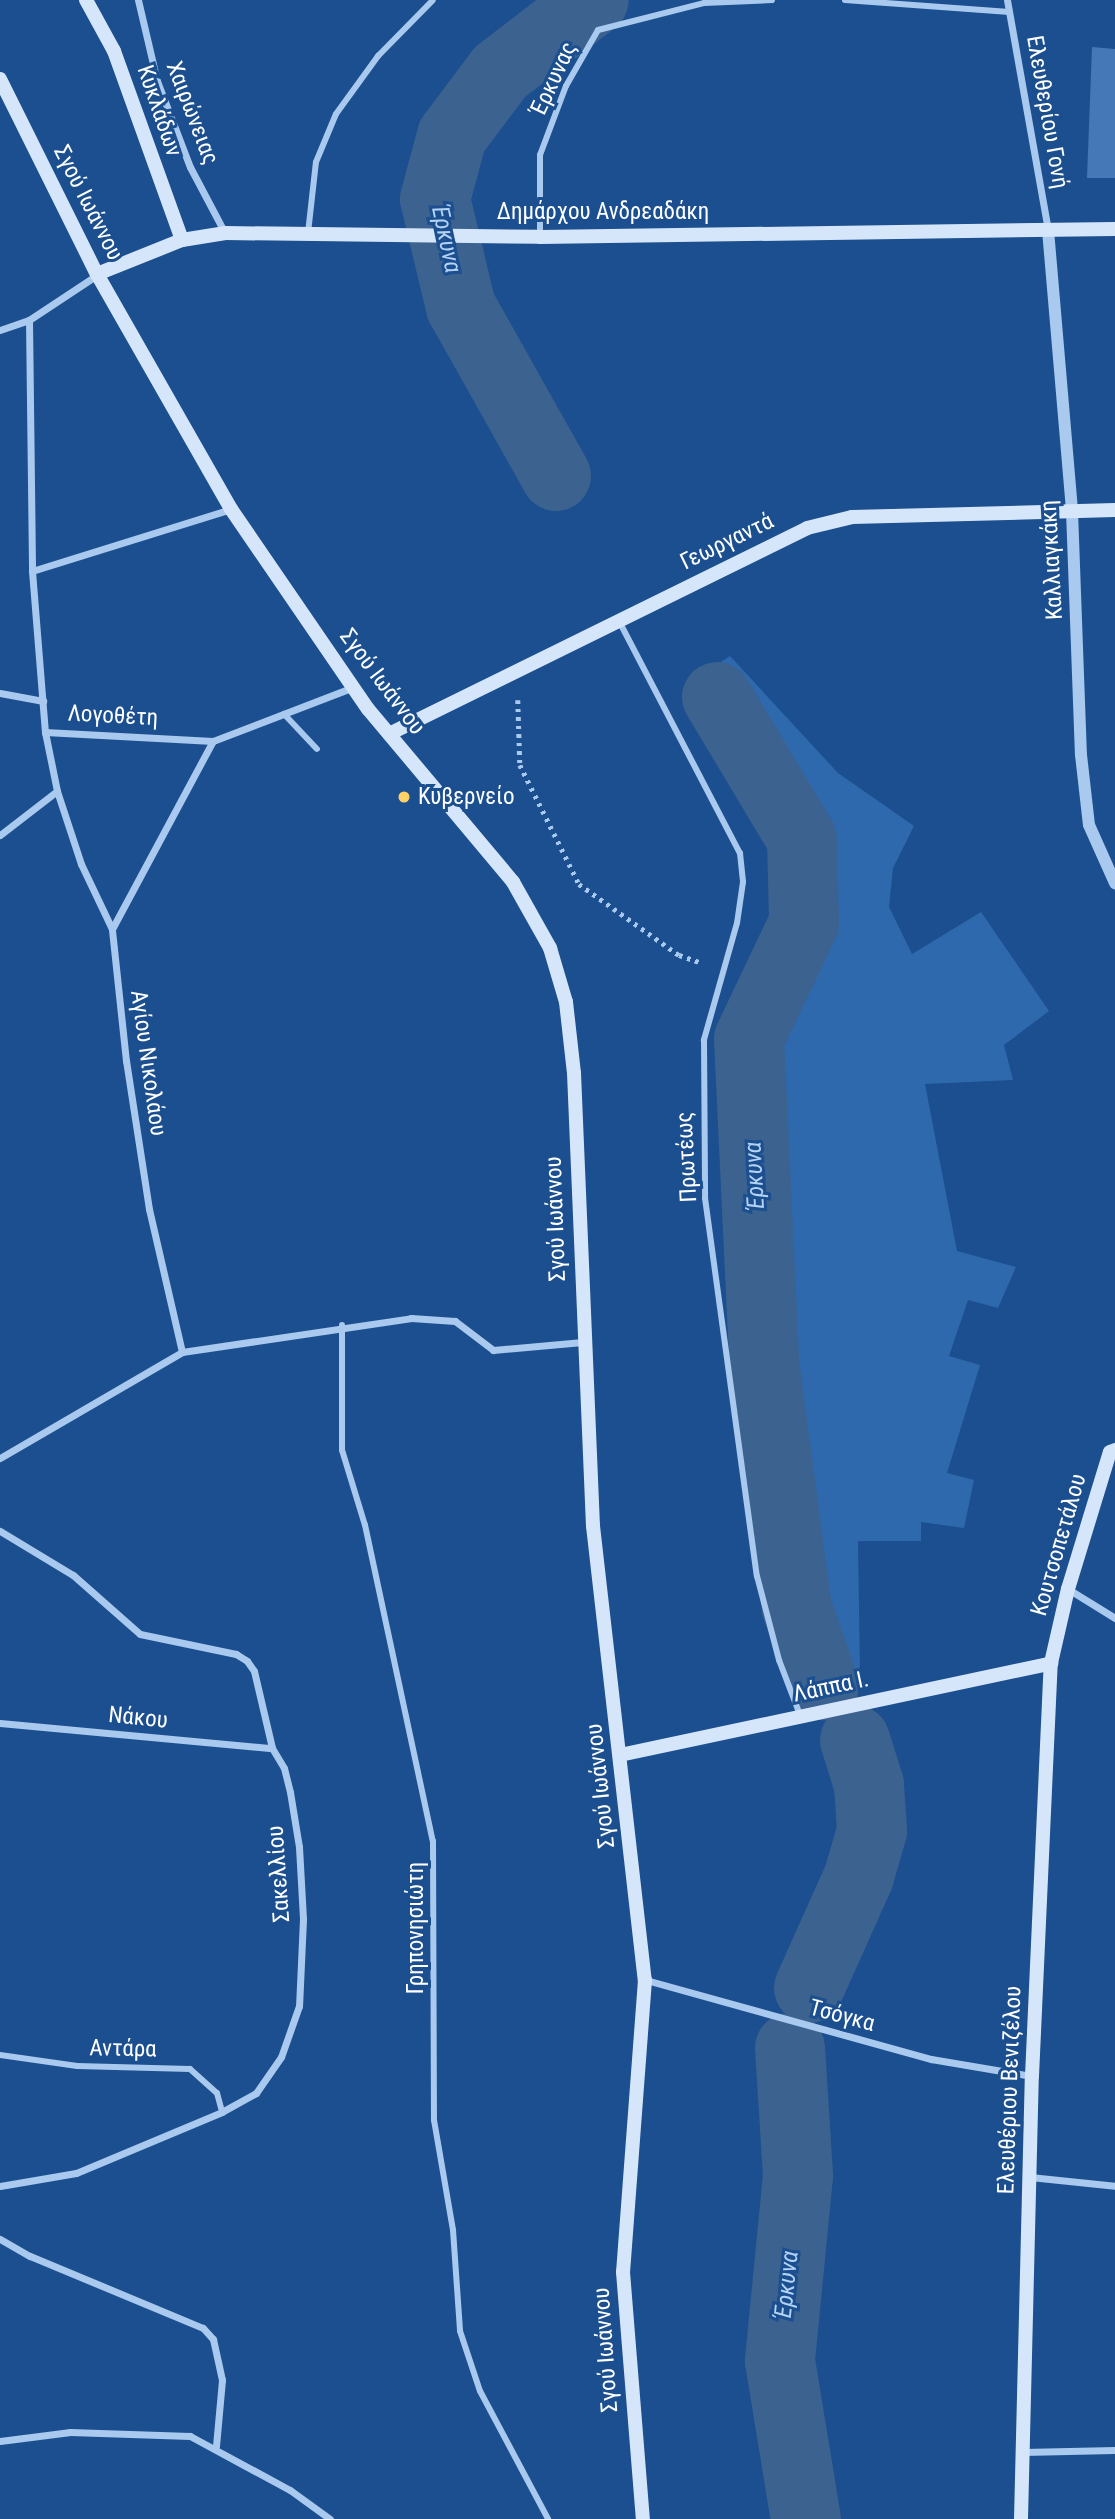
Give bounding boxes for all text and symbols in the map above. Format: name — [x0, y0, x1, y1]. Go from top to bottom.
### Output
street label: Ελευθερίου Γονή — [1020, 33, 1074, 191]
street label: Έρκυνας — [525, 38, 583, 120]
street label: Χαιρώνειας — [160, 58, 224, 168]
street label: Κυκλάδων — [131, 62, 187, 160]
street label: Σγού Ιωάννου — [47, 141, 129, 265]
street label: Δημάρχου Ανδρεαδάκη — [497, 198, 709, 226]
water label: Έρκυνα — [425, 203, 467, 275]
street label: Καλλιαγκάκη — [1035, 499, 1069, 621]
street label: Γεωργαντά — [676, 508, 778, 576]
street label: Σγού Ιωάννου — [333, 624, 431, 740]
street label: Λογοθέτη — [67, 700, 159, 732]
place label: Κυβερνείο — [418, 783, 515, 811]
marker: Κυβερνείο — [396, 789, 412, 805]
street label: Αγίου Νικολάου — [124, 988, 172, 1138]
street label: Πρωτέως — [671, 1111, 703, 1203]
water label: Έρκυνα — [739, 1141, 771, 1211]
street label: Σγού Ιωάννου — [540, 1156, 572, 1282]
street label: Κουτσοπετάλου — [1026, 1471, 1092, 1619]
street label: Λάππα Ι. — [790, 1665, 872, 1709]
street label: Νάκου — [107, 1701, 169, 1735]
street label: Σγού Ιωάννου — [581, 1722, 621, 1850]
street label: Σακελλίου — [262, 1825, 296, 1923]
street label: Γρηπονησιώτη — [402, 1862, 430, 1994]
street label: Ελευθέριου Βενιζέλου — [993, 1985, 1027, 2195]
street label: Τσόγκα — [806, 1994, 878, 2038]
street label: Αντάρα — [89, 2035, 157, 2063]
water label: Έρκυνα — [769, 2250, 805, 2320]
street label: Σγού Ιωάννου — [588, 2287, 624, 2413]

